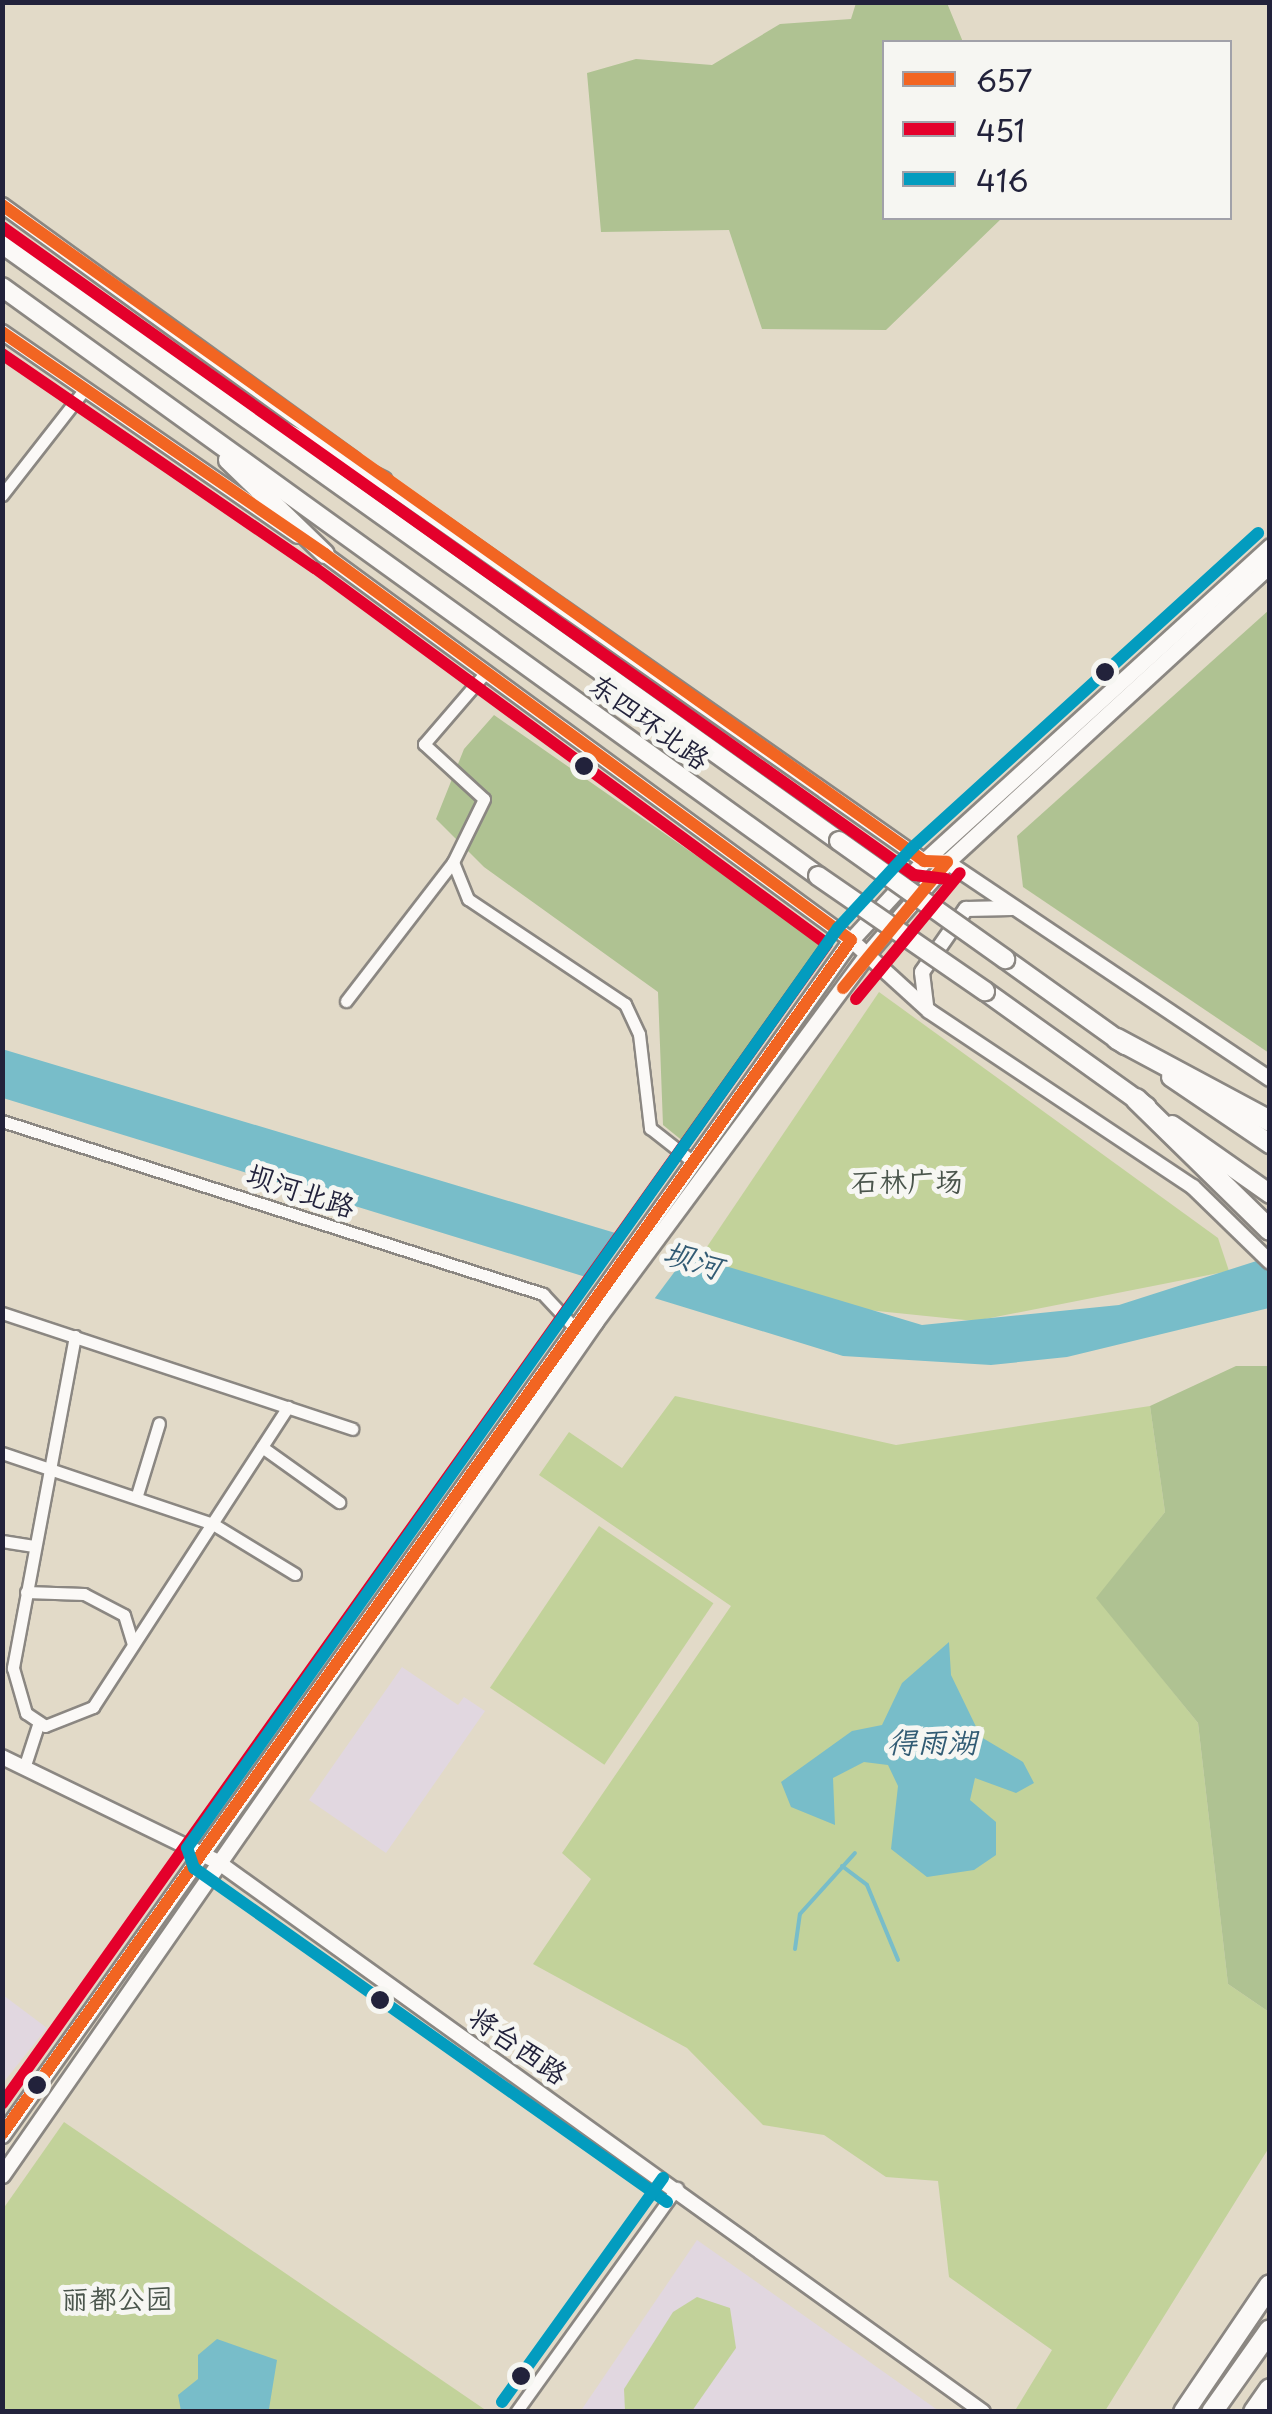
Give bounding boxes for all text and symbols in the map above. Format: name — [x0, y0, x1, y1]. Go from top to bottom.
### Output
legend — [882, 40, 1232, 220]
text: 657 — [976, 57, 1032, 102]
text: 451 — [976, 107, 1025, 152]
text: 416 — [976, 157, 1029, 202]
unlabelled marker — [1095, 662, 1115, 682]
street label: 东四环北路 — [583, 666, 717, 776]
unlabelled marker — [574, 756, 594, 776]
street label: 坝河北路 — [243, 1157, 359, 1223]
park label: 石林广场 — [851, 1164, 963, 1198]
water label: 坝河 — [659, 1233, 727, 1285]
water label: 得雨湖 — [887, 1723, 977, 1759]
unlabelled marker — [370, 1990, 390, 2010]
street label: 将台西路 — [463, 1999, 575, 2091]
unlabelled marker — [27, 2075, 47, 2095]
park label: 丽都公园 — [61, 2281, 173, 2315]
unlabelled marker — [511, 2366, 531, 2386]

